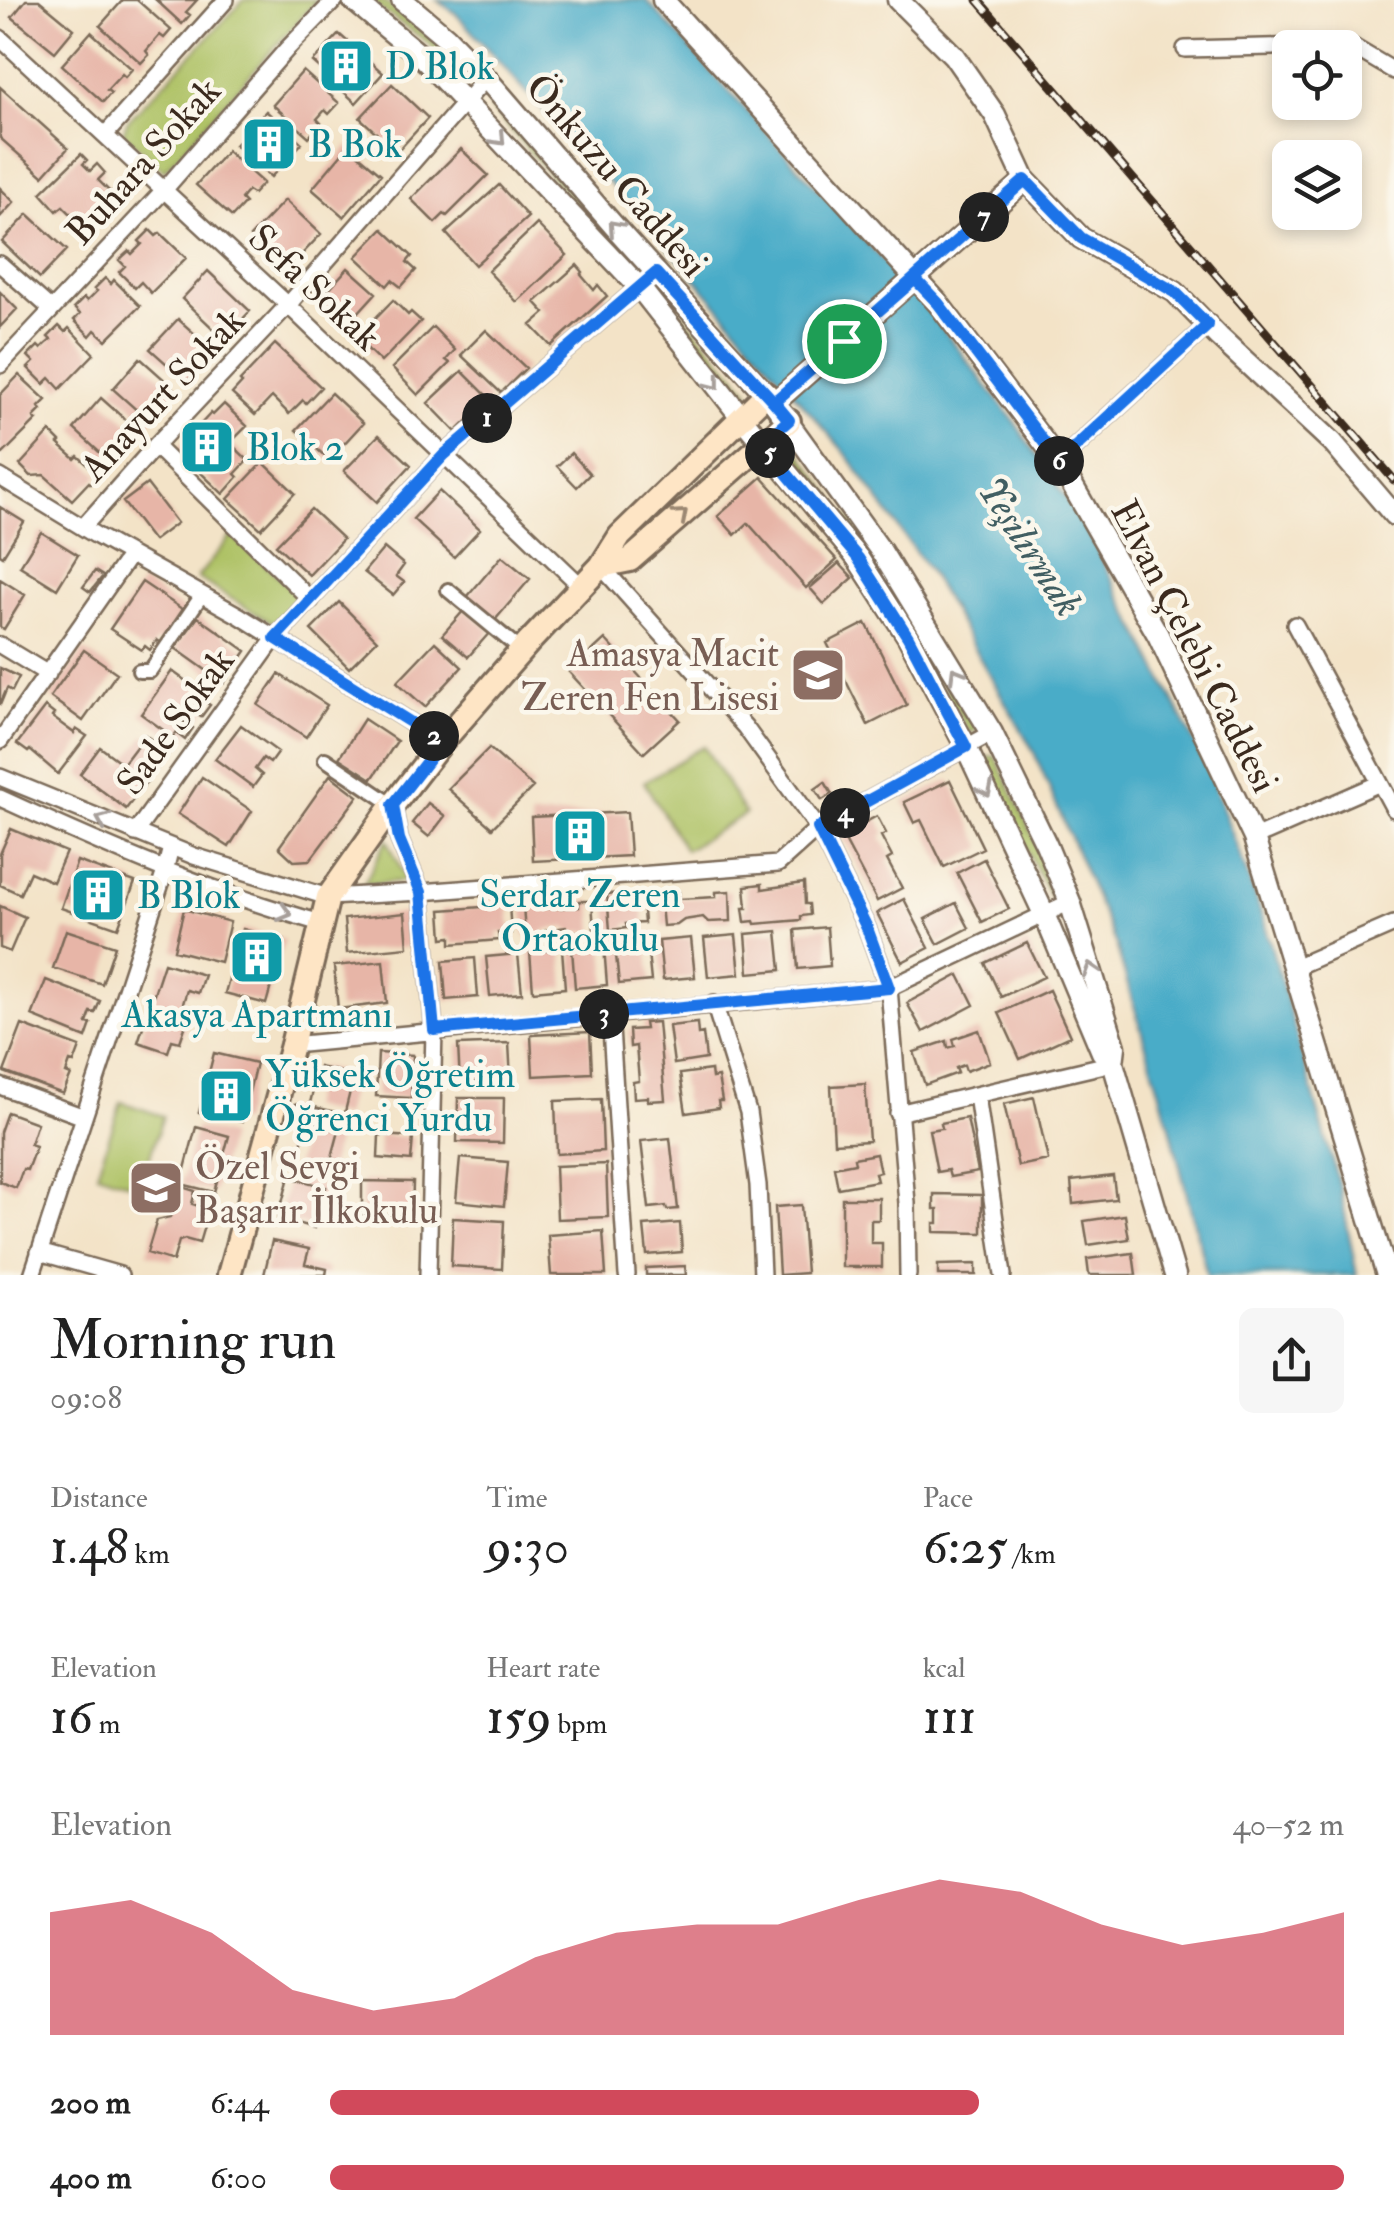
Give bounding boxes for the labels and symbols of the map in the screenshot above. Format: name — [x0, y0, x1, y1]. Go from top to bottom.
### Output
building icon: D Blok — [316, 36, 376, 96]
place label: D Blok — [385, 43, 495, 91]
street label: Önkuzu Caddesi — [515, 64, 718, 287]
street label: Buhara Sokak — [56, 68, 231, 255]
building icon: B Bok — [239, 114, 299, 174]
place label: B Bok — [308, 121, 402, 169]
one-way arrow — [487, 127, 505, 146]
pin: 7 — [959, 192, 1009, 242]
street label: Sefa Sokak — [238, 214, 391, 361]
one-way arrow — [608, 220, 626, 238]
street label: Anayurt Sokak — [69, 298, 256, 493]
pin — [802, 299, 887, 384]
one-way arrow — [702, 372, 720, 390]
pin: 1 — [462, 393, 512, 443]
building icon: Blok 2 — [177, 417, 237, 477]
place label: Blok 2 — [246, 424, 344, 472]
pin: 5 — [745, 428, 795, 478]
pin: 6 — [1034, 436, 1084, 486]
water label: Yeşilırmak — [966, 468, 1094, 626]
street label: Elvan Çelebi Caddesi — [1100, 492, 1289, 801]
one-way arrow — [669, 508, 688, 526]
place label: Amasya Macit Zeren Fen Lisesi — [521, 630, 779, 722]
street label: Sade Sokak — [106, 639, 245, 805]
school or university icon: Amasya Macit Zeren Fen Lisesi — [788, 645, 848, 705]
one-way arrow — [949, 667, 969, 685]
pin: 2 — [409, 711, 459, 761]
one-way arrow — [974, 780, 994, 798]
pin: 4 — [820, 788, 870, 838]
building icon: Serdar Zeren Ortaokulu — [550, 806, 610, 866]
one-way arrow — [96, 812, 114, 832]
building icon: B Blok — [68, 865, 128, 925]
place label: Serdar Zeren Ortaokulu — [479, 871, 681, 963]
place label: B Blok — [137, 872, 241, 920]
one-way arrow — [276, 901, 293, 922]
building icon: Akasya Apartmanı — [227, 927, 287, 987]
one-way arrow — [1083, 961, 1103, 978]
pin: 3 — [579, 989, 629, 1039]
place label: Akasya Apartmanı — [120, 991, 393, 1039]
place label: Yüksek Öğretim Öğrenci Yurdu — [265, 1051, 515, 1143]
building icon: Yüksek Öğretim Öğrenci Yurdu — [196, 1066, 256, 1126]
place label: Özel Sevgi Başarır İlkokulu — [195, 1143, 438, 1235]
school or university icon: Özel Sevgi Başarır İlkokulu — [126, 1158, 186, 1218]

